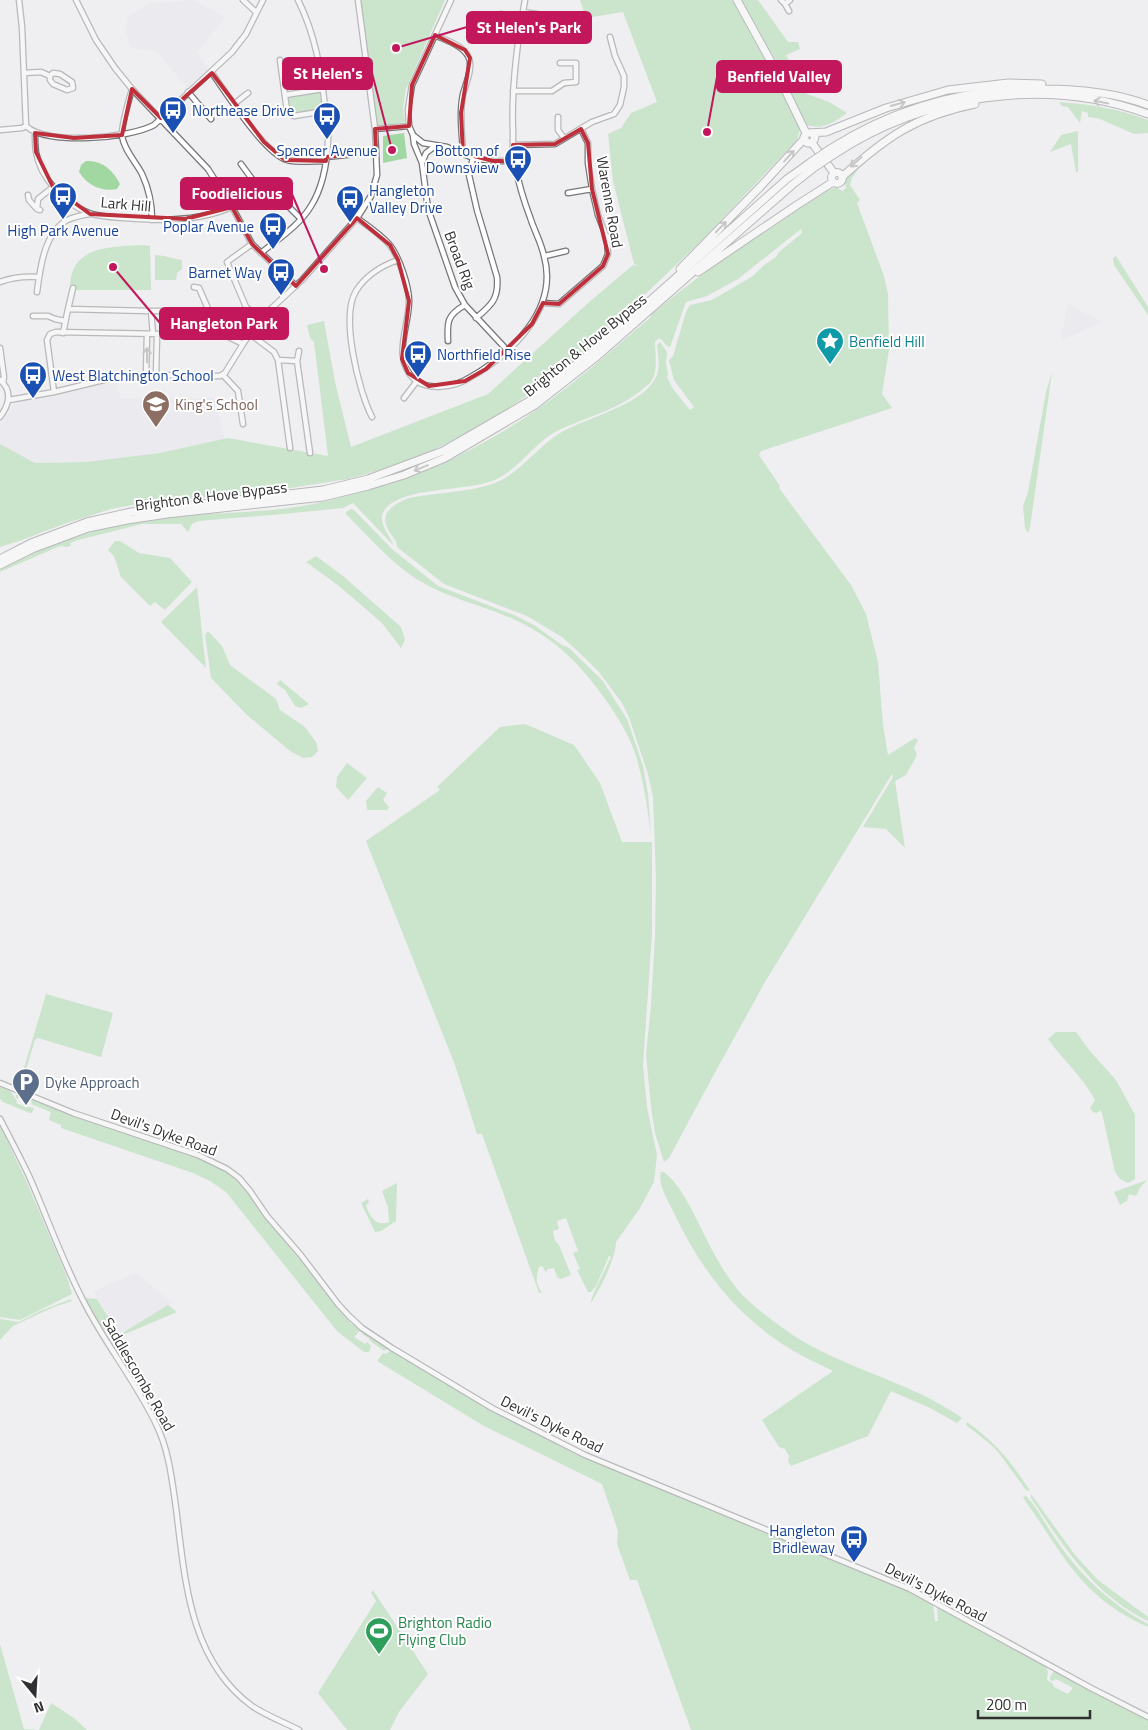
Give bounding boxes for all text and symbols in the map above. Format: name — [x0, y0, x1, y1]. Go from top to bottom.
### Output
callout: St Helen's Park — [467, 12, 591, 43]
text: St Helen's Park — [477, 15, 582, 39]
callout: St Helen's — [283, 58, 372, 89]
text: St Helen's — [293, 61, 363, 85]
callout: Benfield Valley — [717, 61, 841, 92]
text: Benfield Valley — [727, 64, 831, 88]
bus stop icon: Northease Drive — [158, 95, 188, 134]
one-way arrow — [1093, 96, 1109, 106]
place label: Northease Drive — [192, 99, 294, 122]
one-way arrow — [890, 99, 906, 109]
bus stop icon: Spencer Avenue — [312, 101, 342, 140]
place label: Spencer Avenue — [276, 139, 378, 162]
place label: Bottom of Downsview — [426, 139, 499, 179]
bus stop icon: Bottom of Downsview — [503, 144, 533, 183]
one-way arrow — [783, 149, 795, 162]
street label: Warenne Road — [591, 154, 629, 250]
one-way arrow — [850, 157, 863, 168]
callout: Foodielicious — [181, 178, 292, 209]
place label: Hangleton Valley Drive — [369, 179, 443, 219]
bus stop icon: High Park Avenue — [48, 181, 78, 220]
text: Foodielicious — [192, 181, 282, 205]
bus stop icon: Hangleton Valley Drive — [335, 184, 365, 223]
street label: Lark Hill — [100, 190, 152, 218]
bus stop icon: Poplar Avenue — [258, 211, 288, 250]
place label: Poplar Avenue — [163, 215, 254, 238]
place label: High Park Avenue — [7, 219, 119, 242]
one-way arrow — [715, 221, 727, 233]
street label: Broad Rig — [438, 227, 482, 293]
bus stop icon: Barnet Way — [266, 257, 296, 296]
place label: Barnet Way — [188, 261, 262, 284]
street label: Brighton & Hove Bypass — [518, 288, 652, 402]
callout: Hangleton Park — [160, 308, 288, 339]
text: Hangleton Park — [170, 311, 278, 335]
place icon: Benfield Hill — [815, 326, 845, 365]
place label: Benfield Hill — [849, 330, 925, 353]
bus stop icon: Northfield Rise — [403, 339, 433, 378]
place label: Northfield Rise — [437, 343, 531, 366]
one-way arrow — [142, 347, 152, 363]
bus stop icon: West Blatchington School — [18, 360, 48, 399]
place label: West Blatchington School — [52, 364, 214, 387]
school or university icon: King's School — [141, 389, 171, 428]
place label: King's School — [175, 393, 258, 416]
one-way arrow — [414, 463, 429, 473]
street label: Brighton & Hove Bypass — [134, 475, 288, 517]
parking icon: Dyke Approach — [11, 1067, 41, 1106]
place label: Dyke Approach — [45, 1071, 140, 1094]
street label: Devil's Dyke Road — [108, 1102, 220, 1162]
street label: Saddlescombe Road — [97, 1313, 181, 1435]
street label: Devil's Dyke Road — [497, 1389, 607, 1459]
place label: Hangleton Bridleway — [769, 1519, 835, 1559]
bus stop icon: Hangleton Bridleway — [839, 1524, 869, 1563]
street label: Devil's Dyke Road — [881, 1556, 991, 1628]
place label: Brighton Radio Flying Club — [398, 1611, 492, 1651]
sports icon: Brighton Radio Flying Club — [364, 1616, 394, 1655]
north arrow — [10, 1670, 60, 1720]
scale bar — [978, 1688, 1090, 1720]
text: 200 m — [986, 1693, 1027, 1716]
text: N — [31, 1696, 47, 1719]

